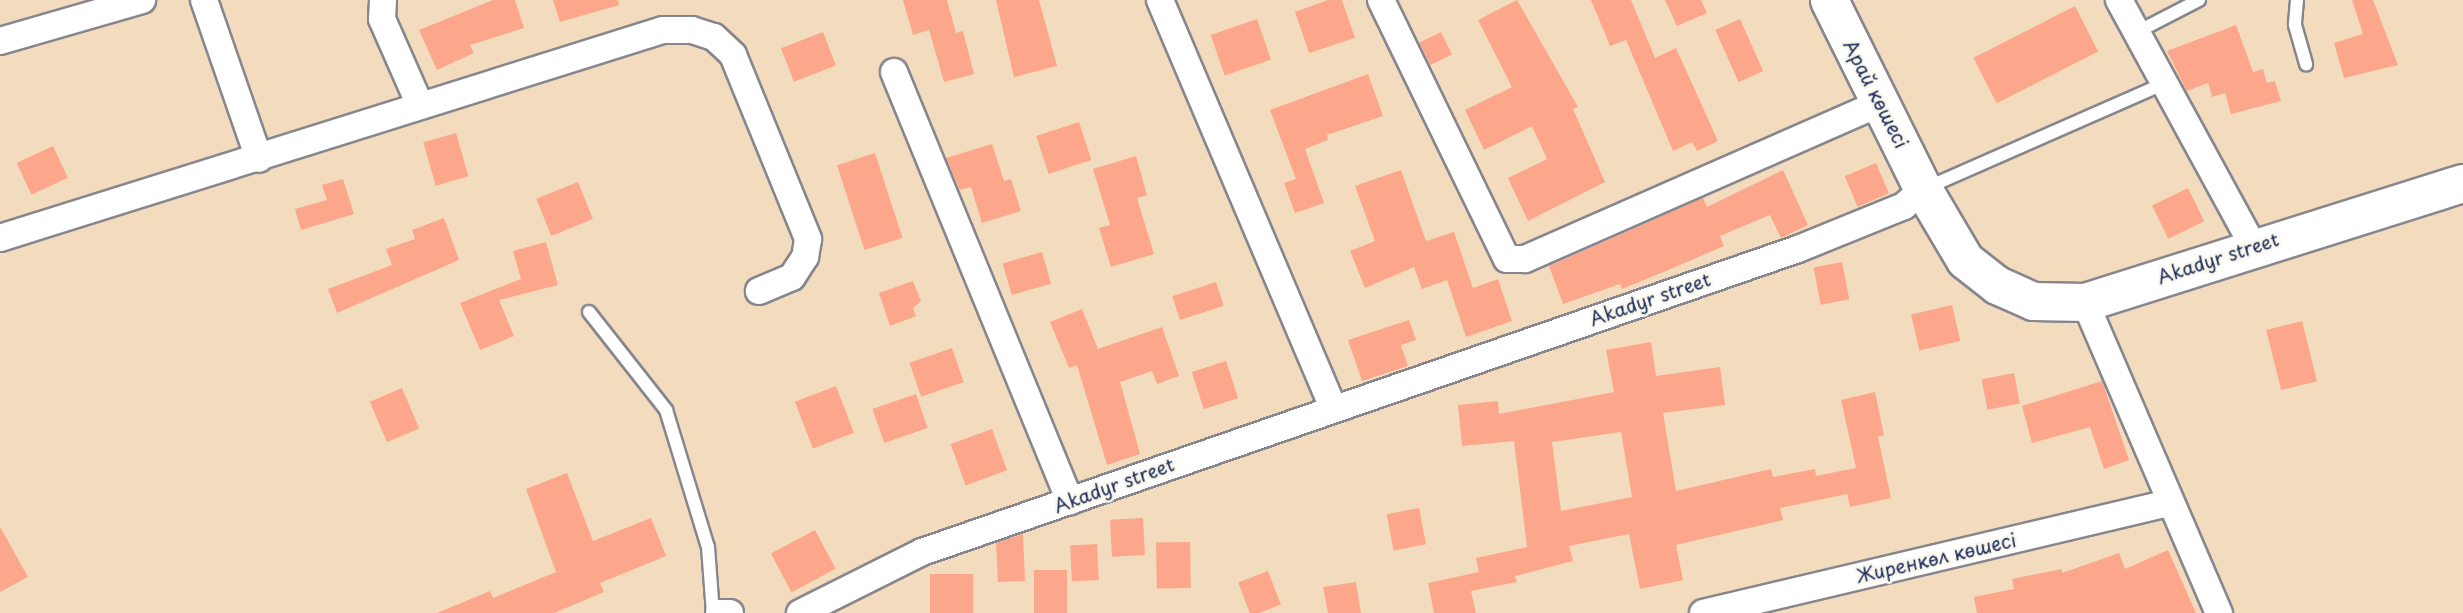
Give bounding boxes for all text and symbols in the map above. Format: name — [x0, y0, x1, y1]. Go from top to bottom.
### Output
street label: Арай көшесі — [1839, 36, 1913, 152]
street label: Akadyr street — [2154, 227, 2282, 289]
street label: Akadyr street — [1586, 267, 1714, 331]
street label: Akadyr street — [1050, 452, 1178, 518]
street label: Жиренкөл көшесі — [1853, 528, 2019, 588]

